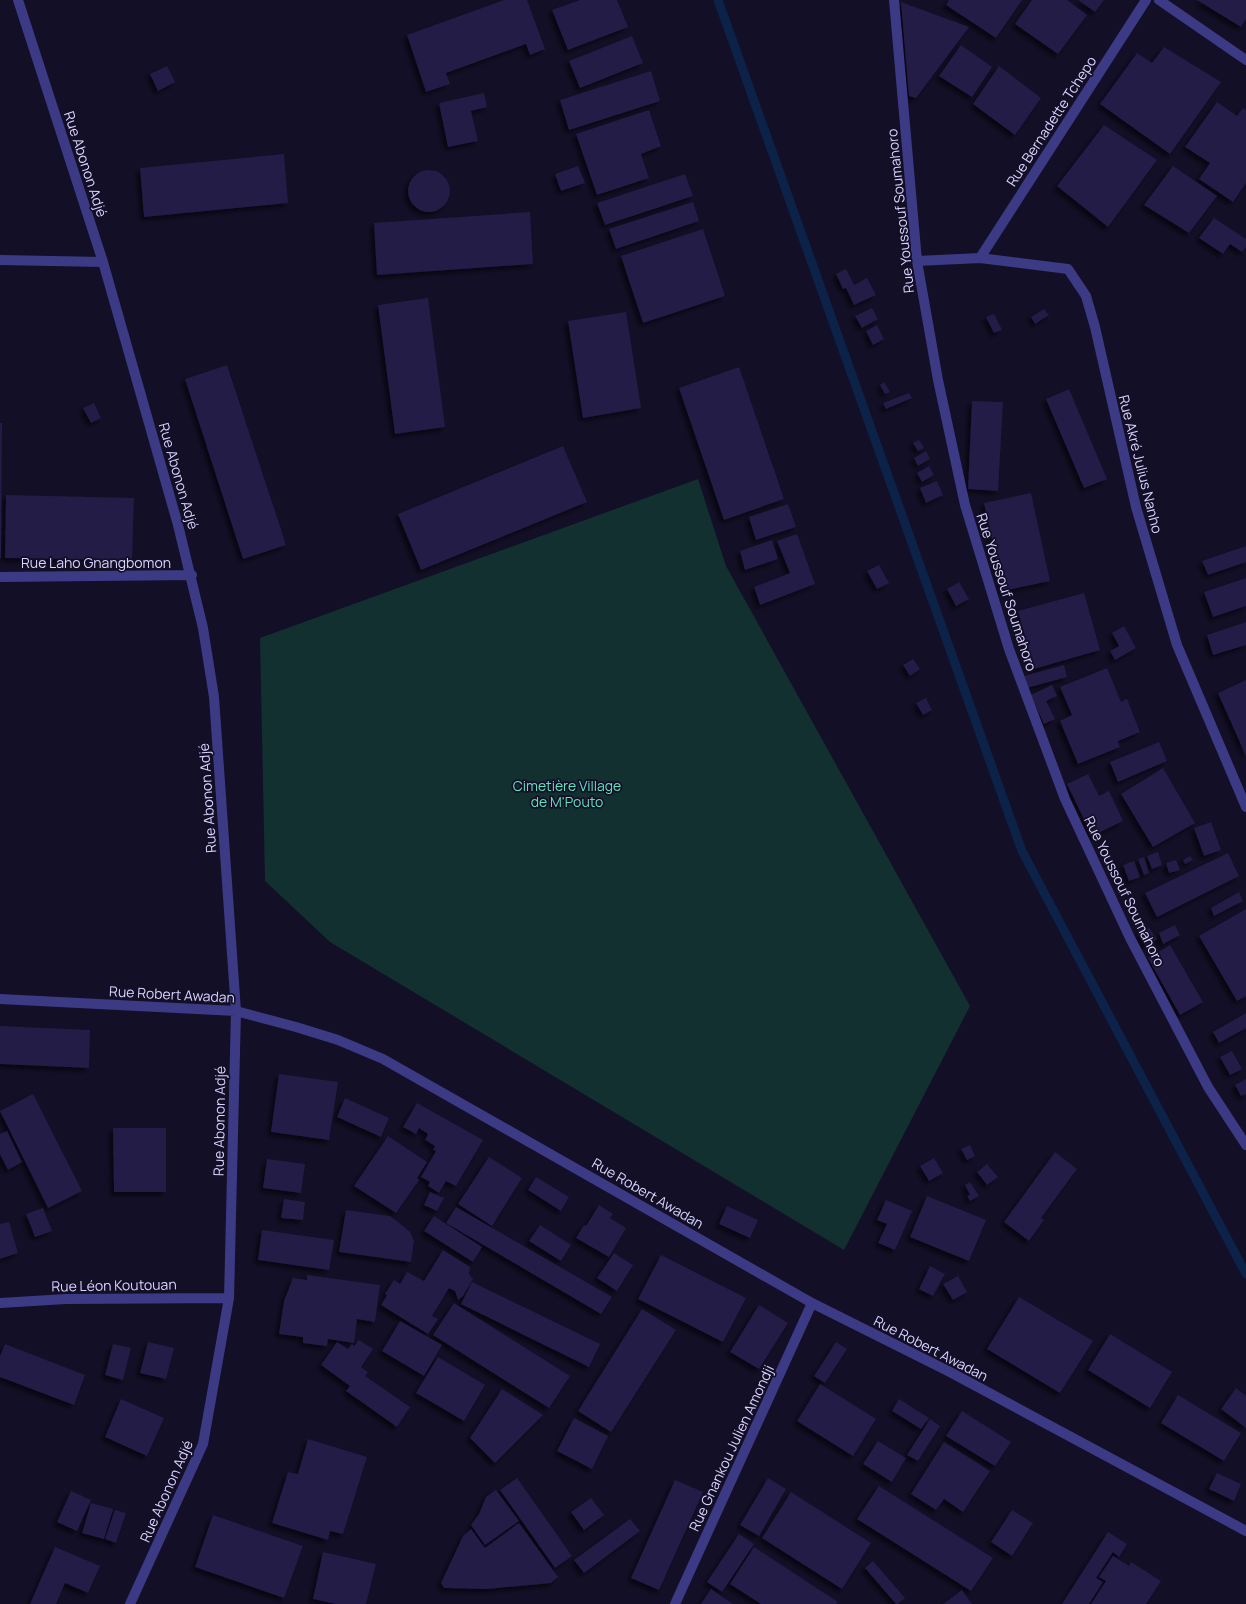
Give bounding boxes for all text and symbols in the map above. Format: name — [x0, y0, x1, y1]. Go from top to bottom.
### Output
street label: Rue Bernadette Tchepo — [1002, 52, 1100, 190]
street label: Rue Abonon Adjé — [60, 109, 112, 219]
street label: Rue Youssouf Soumahoro — [882, 128, 918, 294]
street label: Rue Akré Julius Nanho — [1115, 393, 1167, 535]
street label: Rue Abonon Adjé — [155, 420, 203, 532]
street label: Rue Youssouf Soumahoro — [972, 511, 1042, 673]
street label: Rue Laho Gnangbomon — [21, 553, 171, 572]
street label: Rue Abonon Adjé — [194, 742, 220, 854]
park label: Cimetière Village de M'Pouto — [513, 776, 621, 811]
street label: Rue Youssouf Soumahoro — [1080, 813, 1170, 969]
street label: Rue Robert Awadan — [109, 981, 235, 1007]
street label: Rue Abonon Adjé — [209, 1066, 229, 1176]
street label: Rue Robert Awadan — [589, 1153, 707, 1233]
street label: Rue Léon Koutouan — [51, 1274, 177, 1296]
street label: Rue Robert Awadan — [871, 1311, 991, 1385]
street label: Rue Gnankou Julien Amondji — [684, 1362, 778, 1534]
street label: Rue Abonon Adjé — [135, 1437, 197, 1545]

